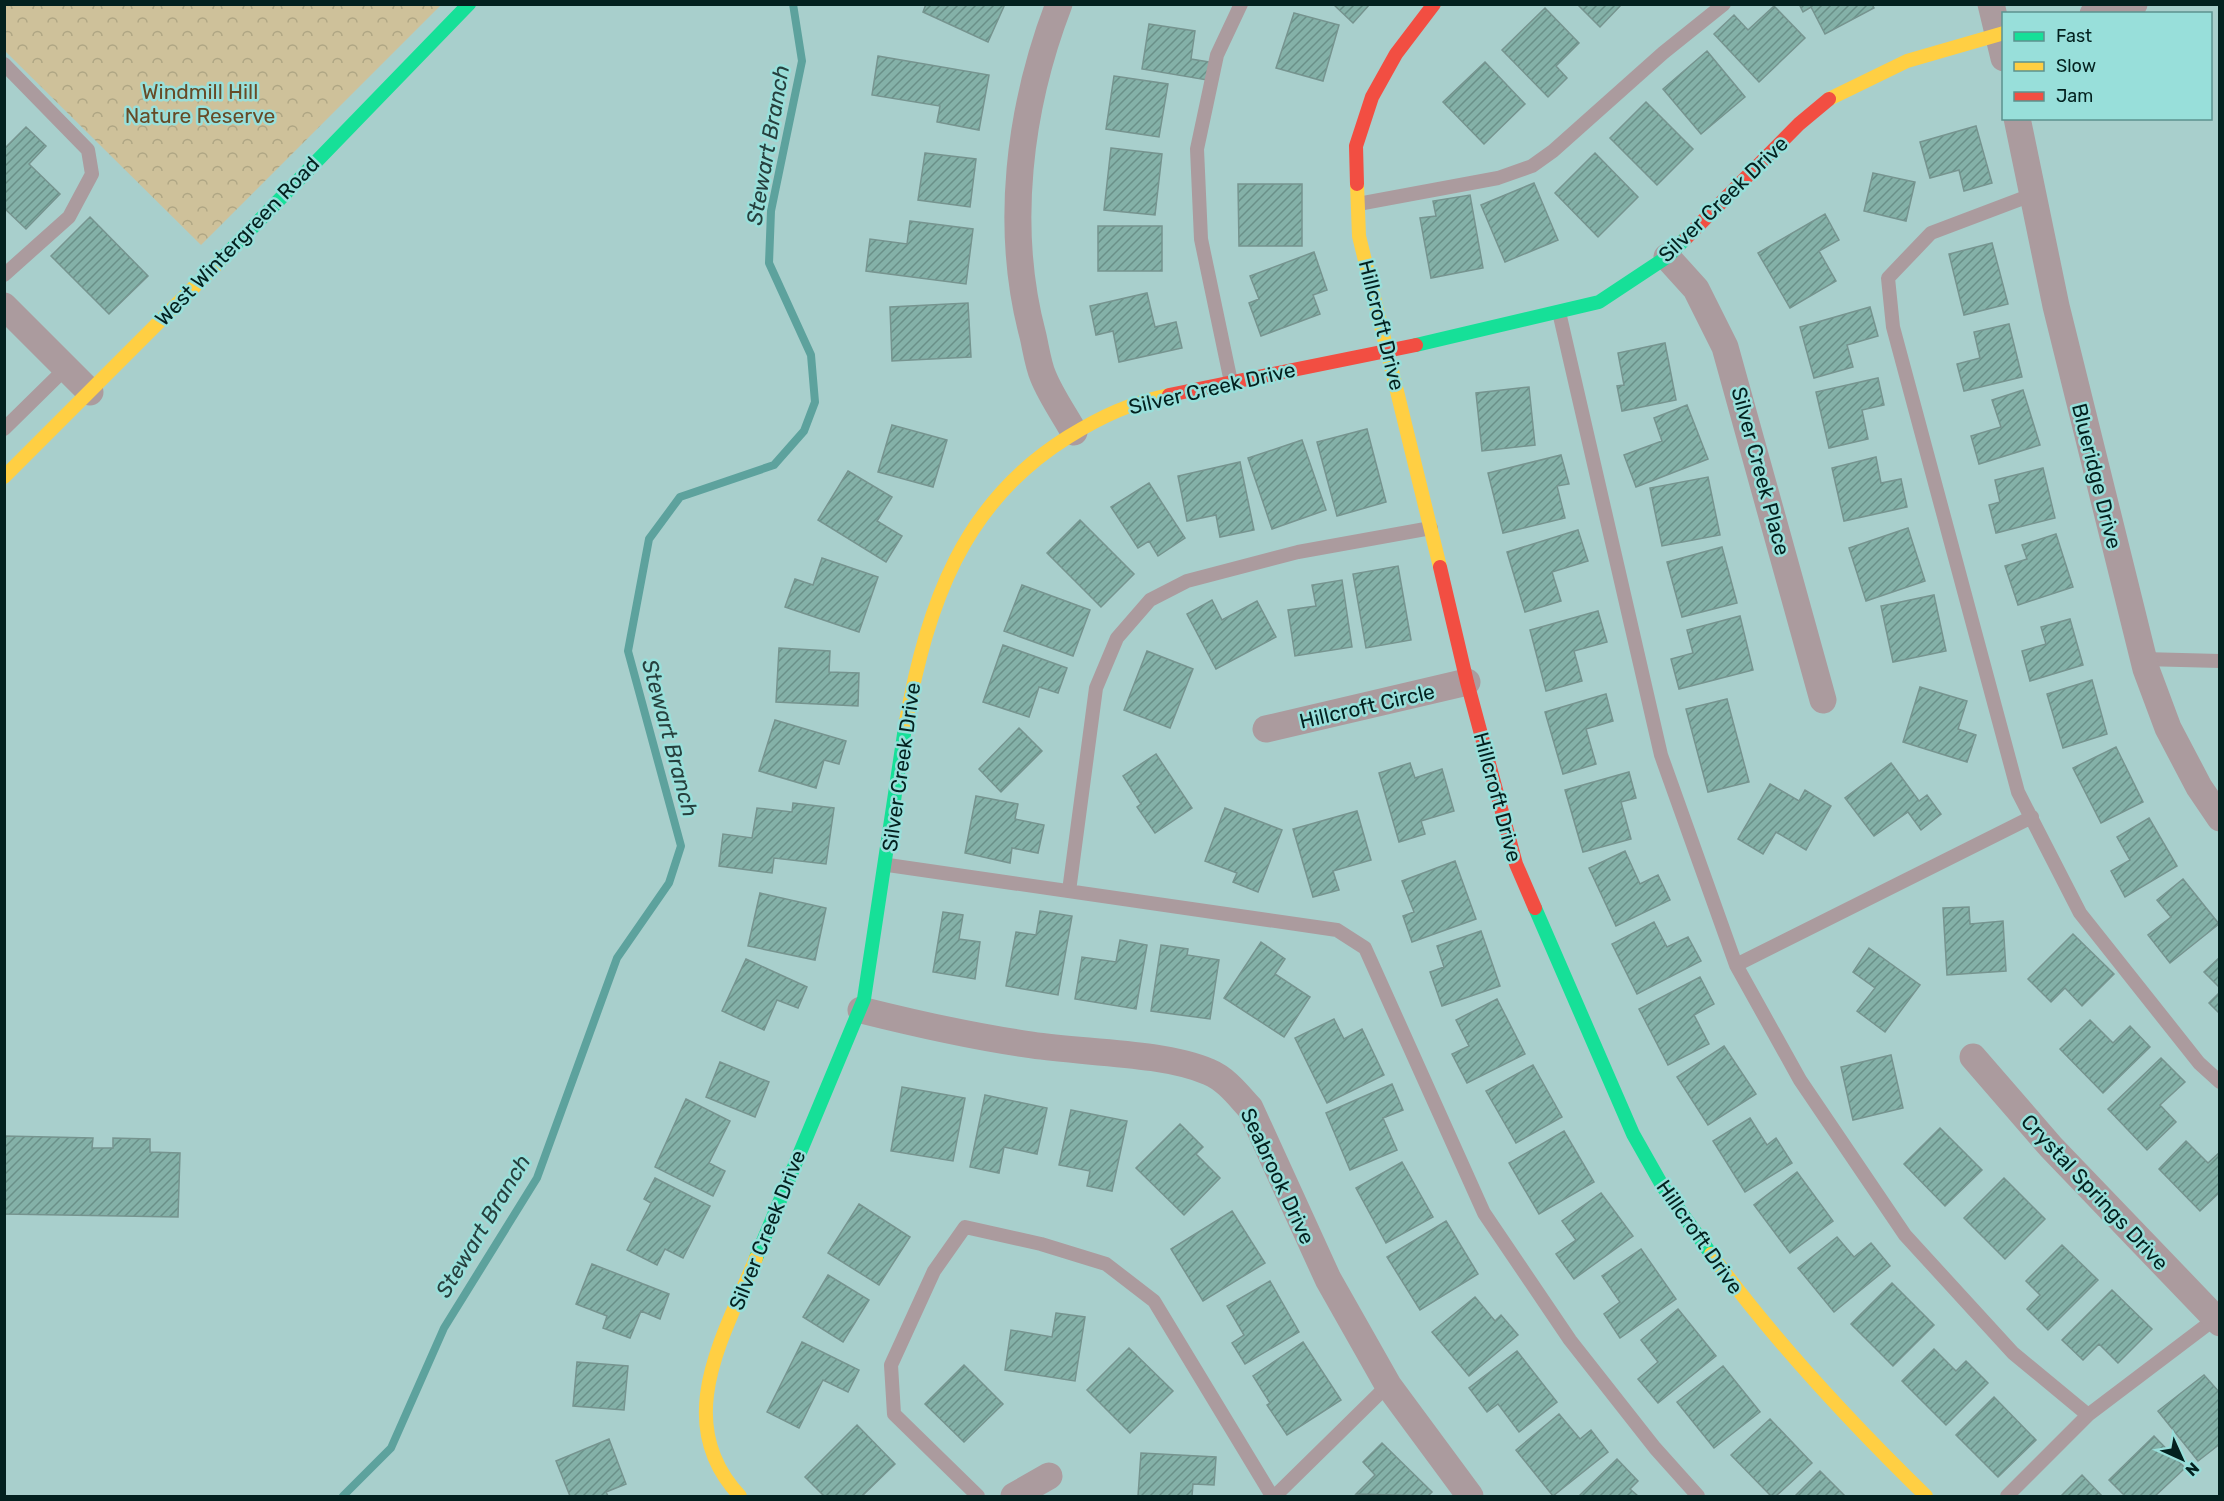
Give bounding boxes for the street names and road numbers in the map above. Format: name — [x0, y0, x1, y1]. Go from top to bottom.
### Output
street label: Silver Creek Drive — [1653, 131, 1793, 267]
street label: West Wintergreen Road — [150, 151, 324, 331]
street label: Hillcroft Drive — [1354, 257, 1410, 393]
street label: Silver Creek Drive — [1126, 357, 1298, 419]
street label: Silver Creek Place — [1726, 384, 1796, 558]
street label: Blueridge Drive — [2067, 401, 2127, 551]
street label: Hillcroft Circle — [1297, 678, 1437, 734]
street label: Silver Creek Drive — [877, 681, 925, 853]
street label: Hillcroft Drive — [1469, 729, 1527, 865]
street label: Seabrook Drive — [1236, 1104, 1320, 1248]
street label: Crystal Springs Drive — [2016, 1109, 2174, 1275]
street label: Silver Creek Drive — [723, 1146, 811, 1314]
street label: Hillcroft Drive — [1651, 1175, 1749, 1299]

